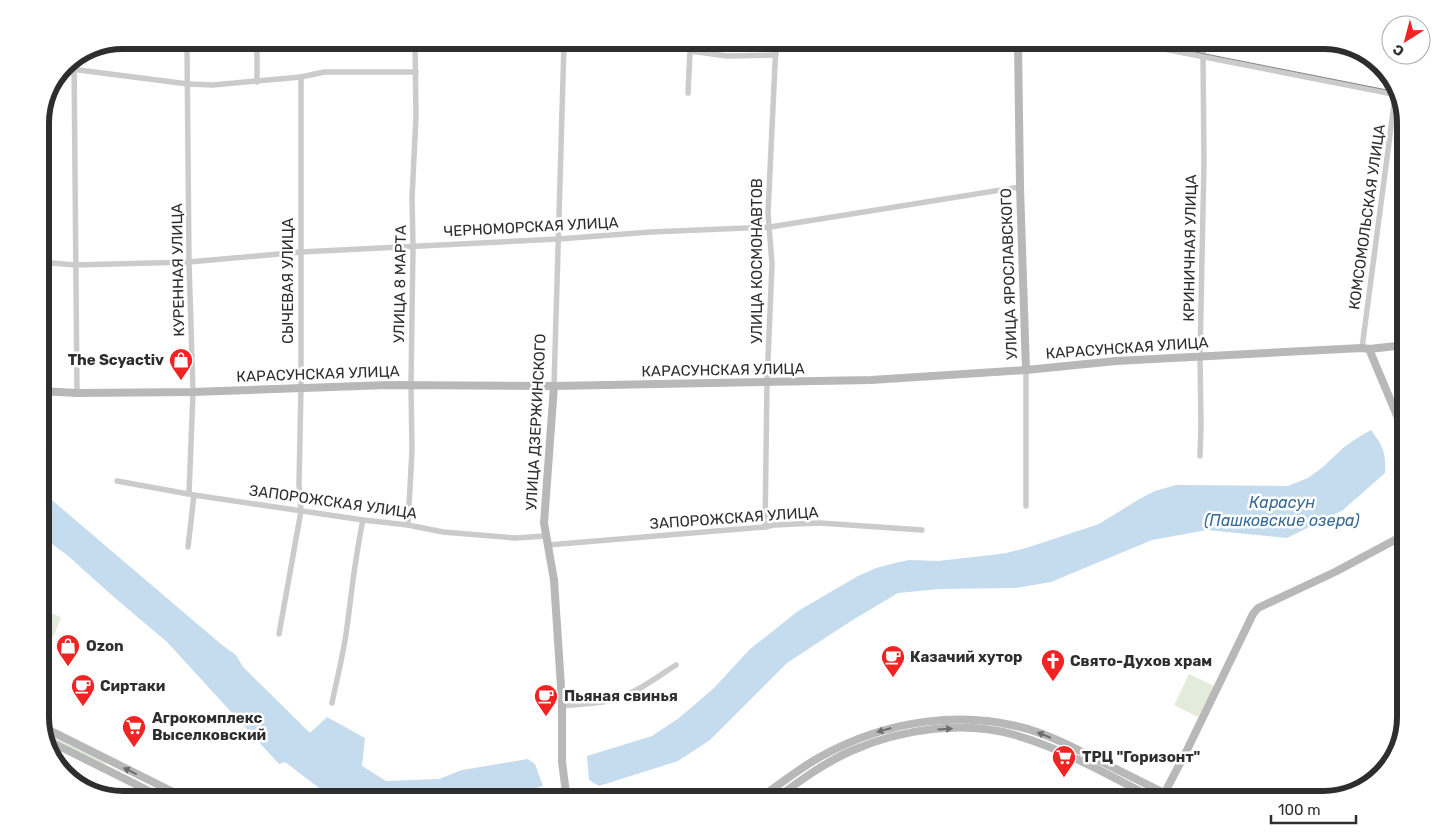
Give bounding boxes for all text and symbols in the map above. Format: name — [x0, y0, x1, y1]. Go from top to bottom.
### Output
north arrow — [1381, 15, 1431, 65]
text: С — [1390, 40, 1408, 60]
street label: КОМСОМОЛЬСКАЯ УЛИЦА — [1345, 123, 1389, 311]
street label: КРИНИЧНАЯ УЛИЦА — [1180, 174, 1200, 322]
street label: УЛИЦА КОСМОНАВТОВ — [748, 178, 766, 344]
street label: УЛИЦА ЯРОСЛАВСКОГО — [997, 188, 1021, 360]
street label: КУРЕННАЯ УЛИЦА — [168, 203, 188, 337]
street label: ЧЕРНОМОРСКАЯ УЛИЦА — [443, 213, 619, 241]
street label: СЫЧЕВАЯ УЛИЦА — [279, 218, 297, 344]
street label: УЛИЦА 8 МАРТА — [390, 225, 410, 343]
street label: УЛИЦА ДЗЕРЖИНСКОГО — [522, 333, 550, 511]
street label: КАРАСУНСКАЯ УЛИЦА — [1045, 333, 1209, 363]
shop icon: The Scyactiv — [168, 347, 194, 381]
place label: The Scyactiv — [68, 351, 164, 369]
street label: КАРАСУНСКАЯ УЛИЦА — [641, 360, 805, 380]
street label: КАРАСУНСКАЯ УЛИЦА — [236, 362, 400, 386]
street label: ЗАПОРОЖСКАЯ УЛИЦА — [248, 481, 418, 523]
water label: Карасун (Пашковские озера) — [1204, 493, 1360, 530]
street label: ЗАПОРОЖСКАЯ УЛИЦА — [649, 503, 819, 533]
shop icon: Ozon — [55, 633, 81, 667]
place label: Ozon — [86, 637, 124, 655]
cafe icon: Казачий хутор — [880, 644, 906, 678]
place label: Казачий хутор — [910, 648, 1023, 666]
church icon: Свято-Духов храм — [1040, 648, 1066, 682]
place label: Свято-Духов храм — [1070, 652, 1212, 670]
cafe icon: Сиртаки — [70, 673, 96, 707]
place label: Сиртаки — [100, 677, 165, 695]
cafe icon: Пьяная свинья — [533, 683, 559, 717]
place label: Пьяная свинья — [564, 687, 678, 705]
place label: Агрокомплекс Выселковский — [152, 709, 266, 744]
supermarket icon: Агрокомплекс Выселковский — [121, 714, 147, 748]
one-way arrow — [938, 724, 954, 732]
one-way arrow — [877, 727, 892, 735]
one-way arrow — [1036, 731, 1051, 738]
supermarket icon: ТРЦ "Горизонт" — [1051, 744, 1077, 778]
place label: ТРЦ "Горизонт" — [1082, 748, 1201, 766]
one-way arrow — [123, 767, 137, 775]
scale bar — [1271, 792, 1356, 824]
text: 100 m — [1278, 801, 1320, 819]

